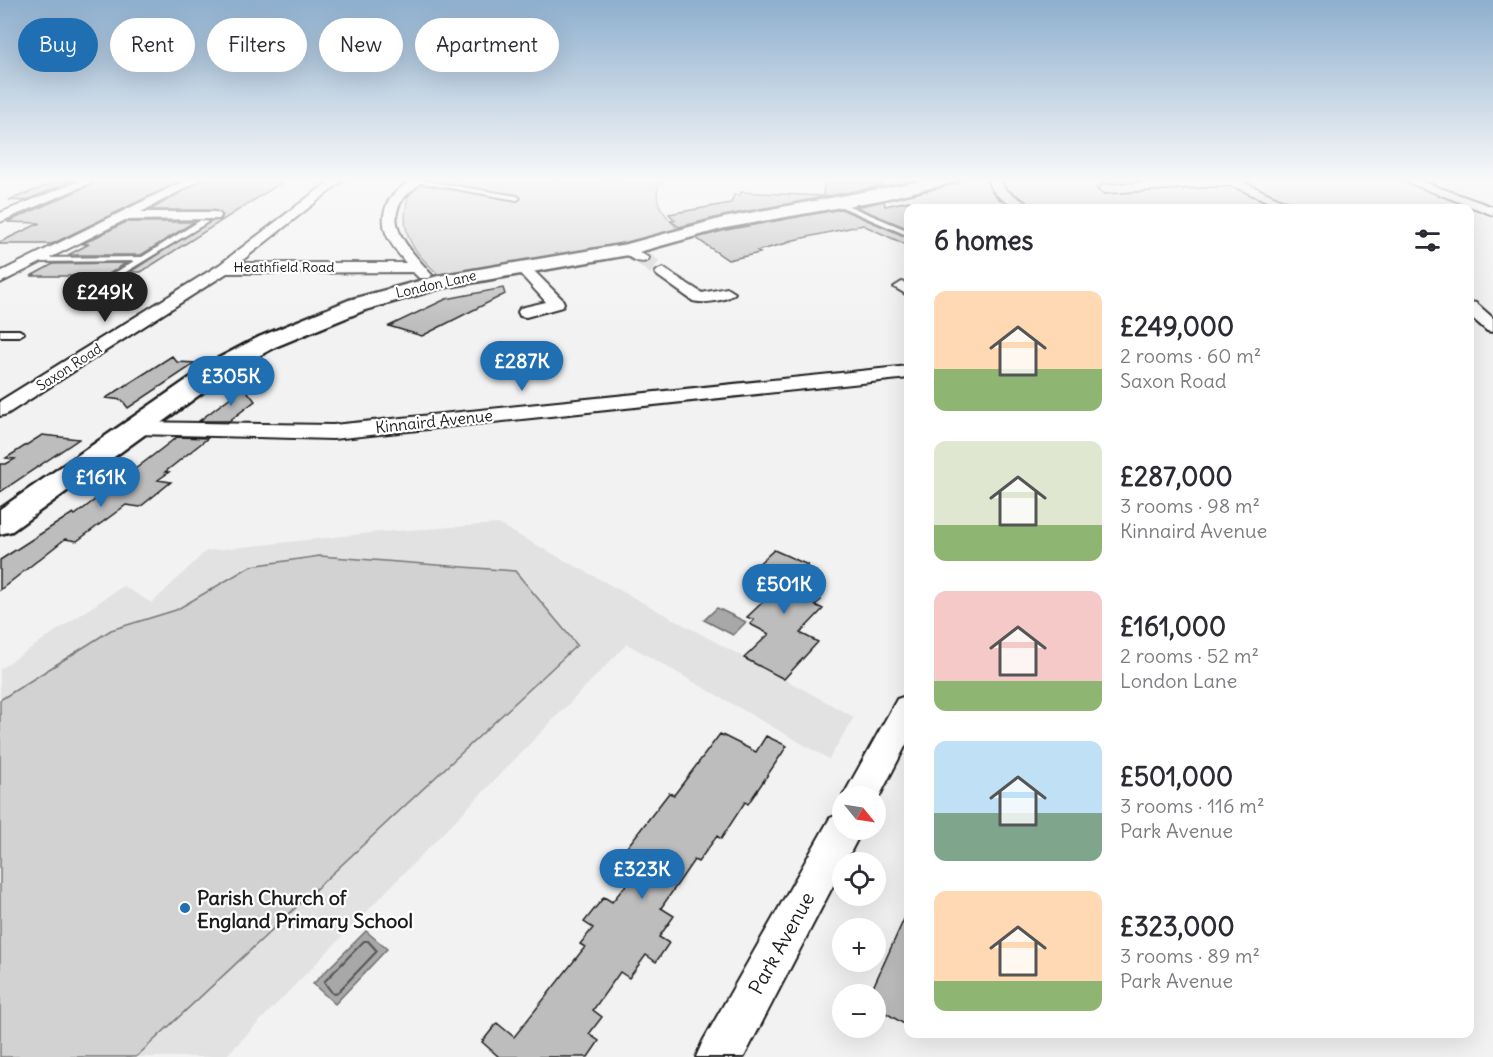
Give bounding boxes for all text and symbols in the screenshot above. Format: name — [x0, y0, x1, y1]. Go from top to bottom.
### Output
chip: Buy — [18, 18, 98, 72]
chip: Rent — [110, 18, 195, 72]
chip: Filters — [207, 18, 307, 72]
chip: New — [319, 18, 403, 72]
chip: Apartment — [415, 18, 559, 72]
text: 6 homes — [934, 224, 1033, 257]
icon: filters — [1411, 224, 1444, 257]
street label: Heathfield Road — [233, 258, 335, 276]
street label: London Lane — [394, 266, 478, 302]
pin: £249K — [63, 272, 147, 323]
text: £249K — [77, 279, 133, 304]
text: £249,000 — [1120, 310, 1234, 343]
icon: home — [982, 315, 1054, 387]
street label: Saxon Road — [33, 339, 105, 395]
pin: £287K — [480, 341, 564, 392]
text: 2 rooms · 60 m² — [1120, 343, 1261, 368]
text: £287K — [494, 348, 550, 373]
pin: £305K — [189, 356, 273, 407]
text: £305K — [201, 363, 261, 388]
text: Saxon Road — [1120, 368, 1226, 393]
street label: Kinnaird Avenue — [374, 405, 494, 437]
pin: £161K — [59, 457, 143, 508]
text: £287,000 — [1120, 460, 1233, 493]
text: £161K — [76, 464, 126, 489]
icon: home — [982, 465, 1054, 537]
text: 3 rooms · 98 m² — [1120, 493, 1260, 518]
text: Kinnaird Avenue — [1120, 518, 1267, 543]
pin: £501K — [742, 564, 826, 615]
text: £501K — [756, 571, 812, 596]
text: £161,000 — [1120, 610, 1226, 643]
icon: home — [982, 615, 1054, 687]
text: 2 rooms · 52 m² — [1120, 643, 1259, 668]
text: London Lane — [1120, 668, 1237, 693]
text: £501,000 — [1120, 760, 1233, 793]
icon: home — [982, 765, 1054, 837]
north arrow — [832, 786, 886, 840]
map controls — [832, 786, 886, 1038]
text: 3 rooms · 116 m² — [1120, 793, 1264, 818]
text: Park Avenue — [1120, 818, 1233, 843]
pin: £323K — [600, 849, 684, 900]
button: locate — [832, 852, 886, 906]
text: £323K — [614, 856, 670, 881]
place label: Parish Church of England Primary School — [197, 885, 413, 933]
street label: Park Avenue — [743, 887, 819, 999]
marker: Parish Church of England Primary School — [178, 901, 192, 915]
text: £323,000 — [1120, 910, 1235, 943]
icon: home — [982, 915, 1054, 987]
button: + — [832, 918, 886, 972]
text: 3 rooms · 89 m² — [1120, 943, 1260, 968]
text: Park Avenue — [1120, 968, 1233, 993]
button: − — [832, 984, 886, 1038]

